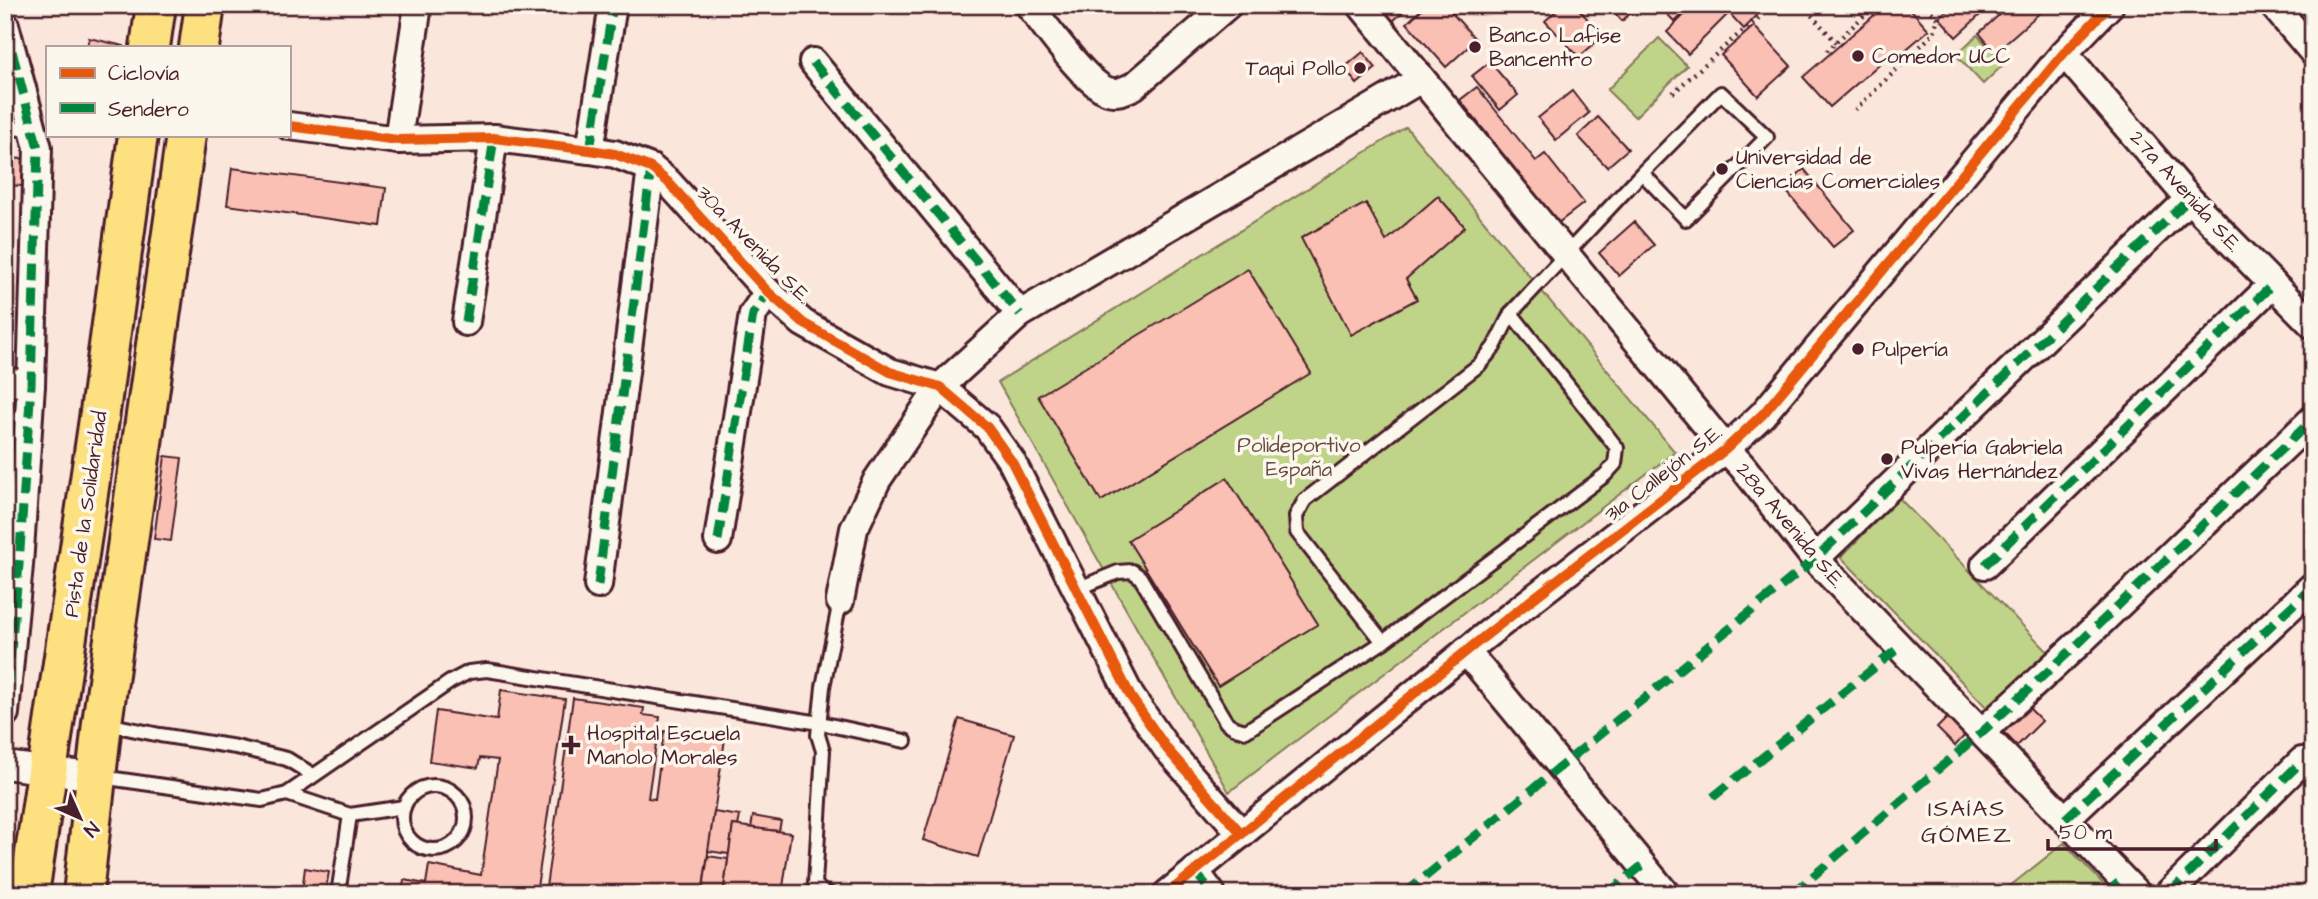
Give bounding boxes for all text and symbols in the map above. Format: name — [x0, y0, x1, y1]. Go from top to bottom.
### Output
place label: Banco Lafise Bancentro — [1489, 21, 1621, 74]
marker: Banco Lafise Bancentro — [1467, 39, 1483, 55]
place label: Comedor UCC — [1872, 42, 2011, 71]
legend — [46, 46, 290, 136]
marker: Comedor UCC — [1850, 48, 1866, 64]
place label: Taqui Pollo — [1246, 54, 1346, 83]
text: Ciclovía — [108, 59, 180, 88]
marker: Taqui Pollo — [1352, 60, 1368, 76]
text: Sendero — [108, 95, 189, 124]
street label: 27a Avenida S.E. — [2123, 124, 2248, 259]
place label: Universidad de Ciencias Comerciales — [1736, 143, 1940, 196]
marker: Universidad de Ciencias Comerciales — [1714, 161, 1730, 177]
street label: 30a Avenida S.E. — [690, 179, 818, 310]
place label: Pulpería — [1872, 335, 1948, 365]
marker: Pulpería — [1850, 341, 1866, 357]
street label: Pista de la Solidaridad — [57, 409, 114, 619]
street label: 31a Callejón S.E. — [1598, 418, 1728, 529]
park label: Polideportivo España — [1237, 431, 1361, 485]
place label: Pulpería Gabriela Vivas Hernández — [1901, 433, 2063, 486]
marker: Pulpería Gabriela Vivas Hernández — [1879, 451, 1895, 467]
street label: 28a Avenida S.E. — [1729, 456, 1852, 594]
place label: Hospital Escuela Manolo Morales — [587, 719, 740, 772]
marker: Hospital Escuela Manolo Morales — [561, 735, 581, 755]
north arrow — [46, 783, 116, 853]
district label: ISAÍAS GÓMEZ — [1921, 793, 2013, 851]
scale bar — [2048, 808, 2216, 852]
text: N — [77, 815, 105, 843]
text: 50 m — [2059, 818, 2113, 847]

